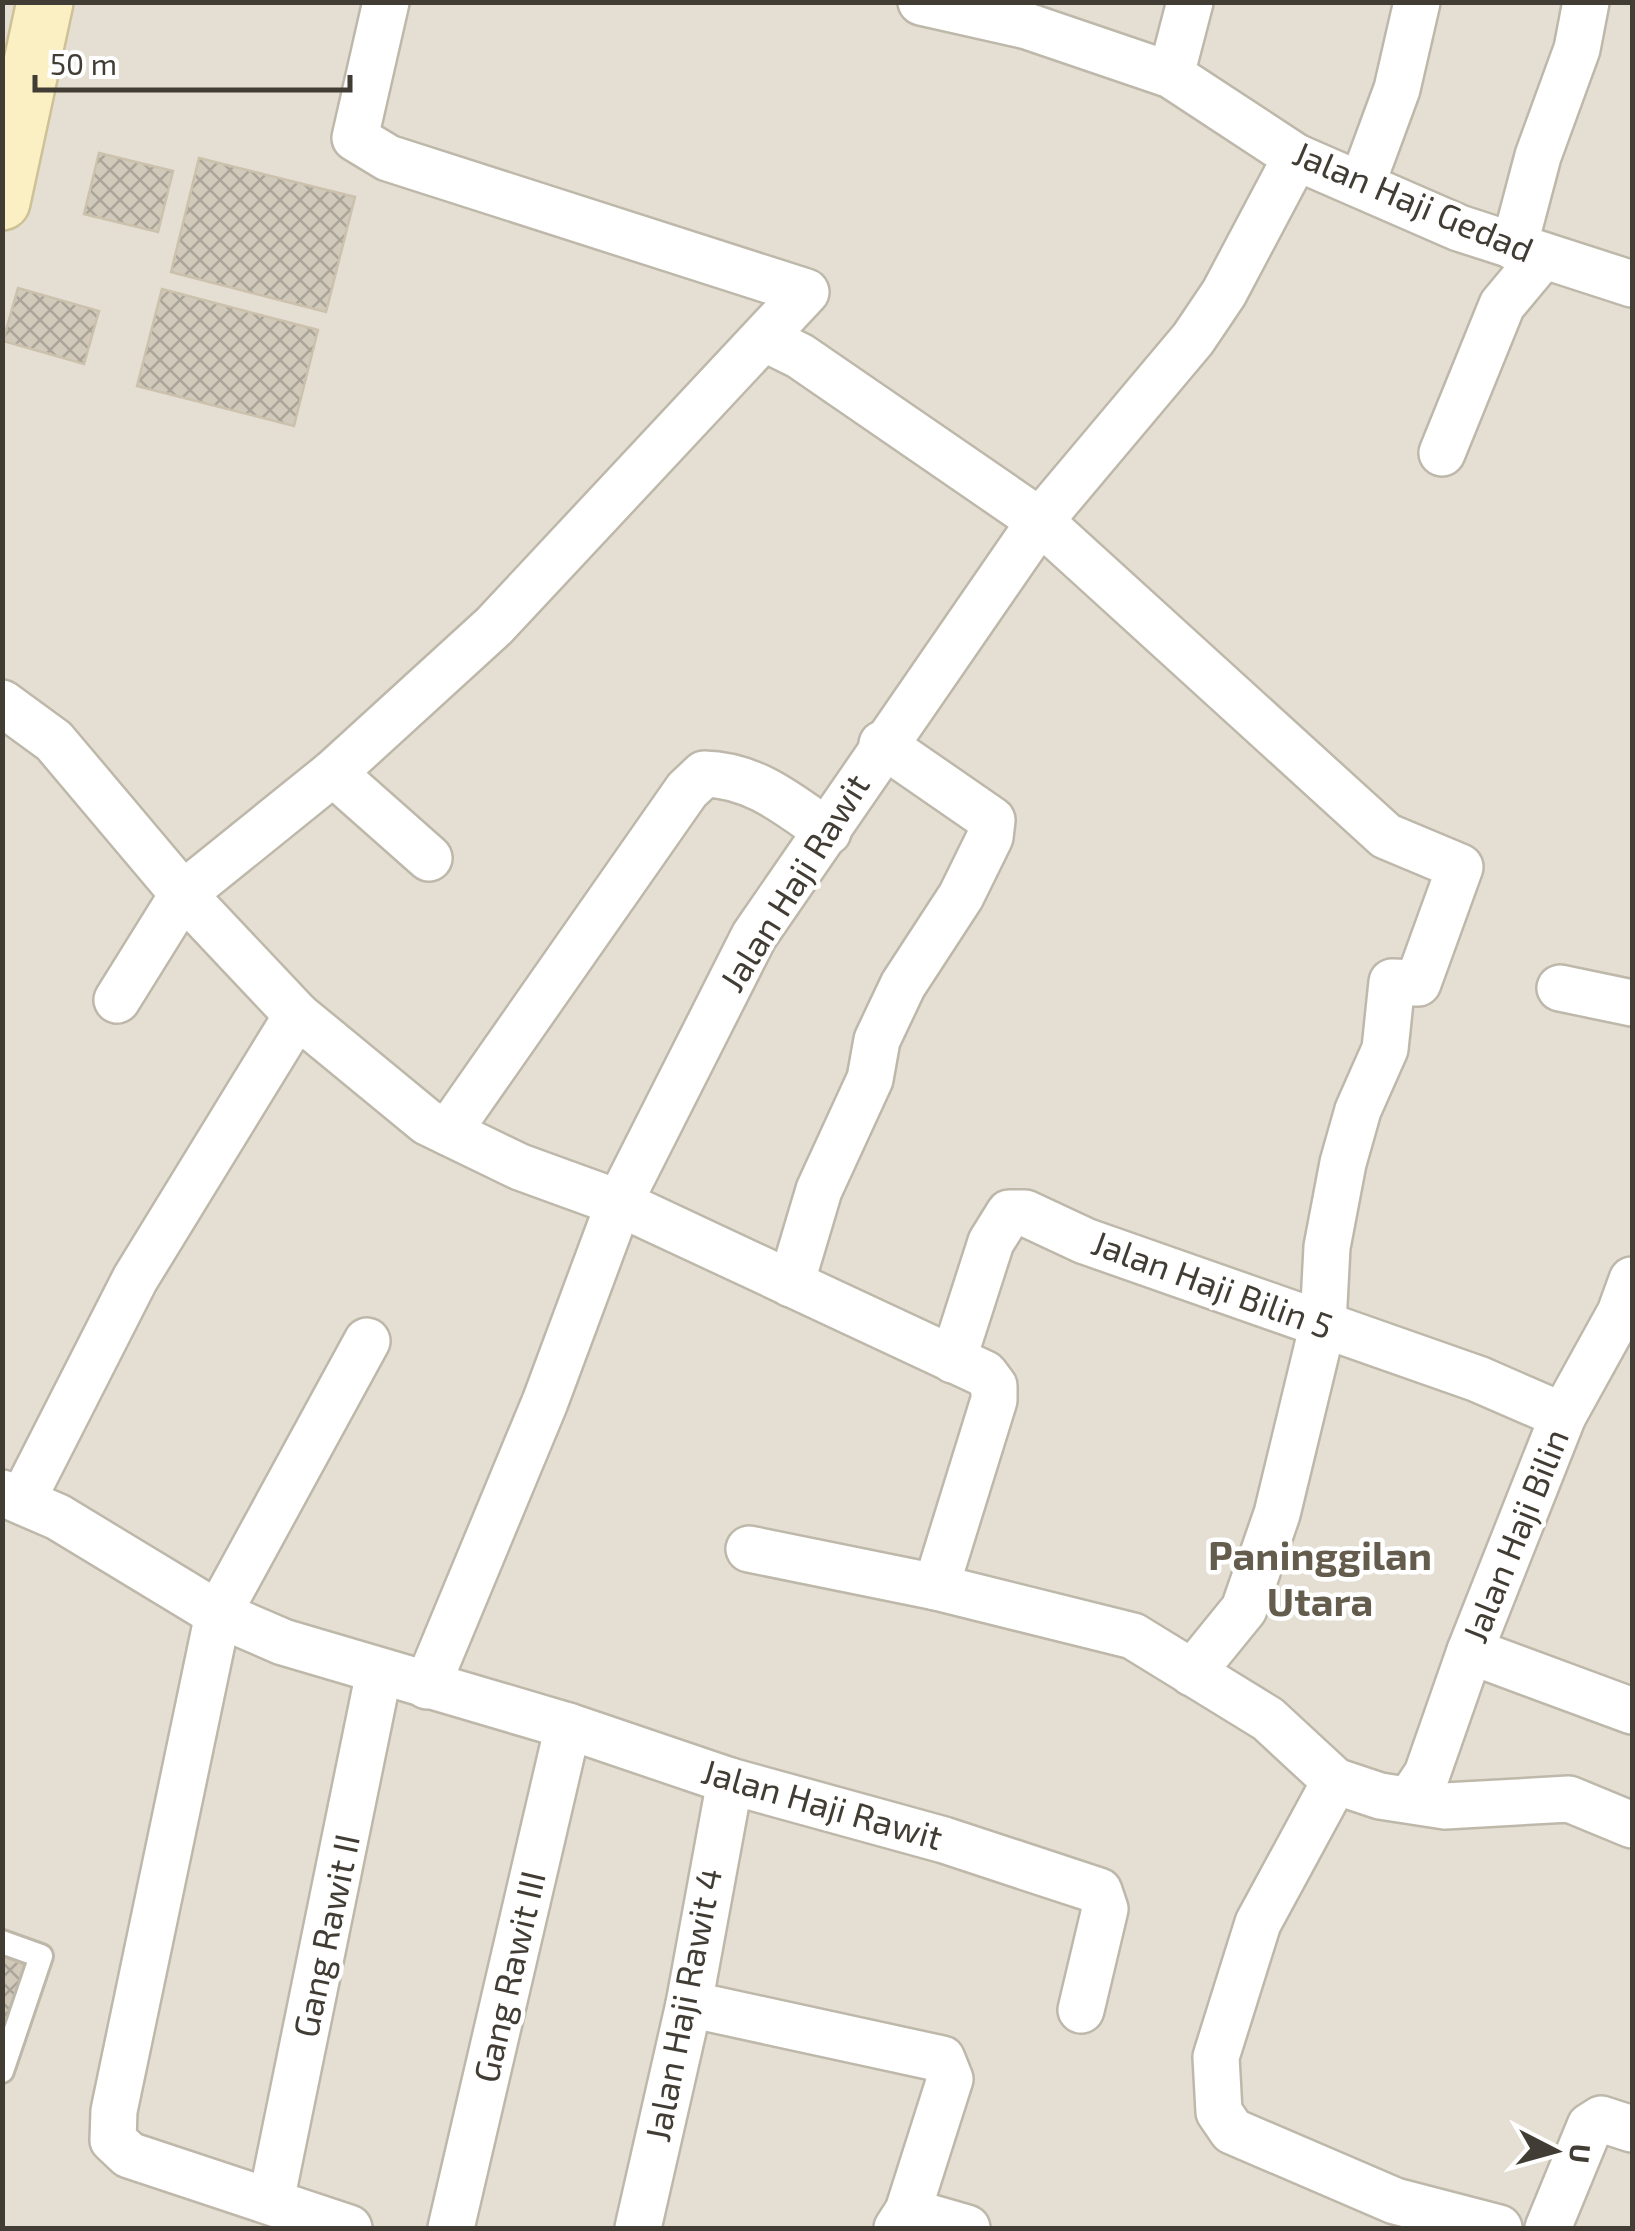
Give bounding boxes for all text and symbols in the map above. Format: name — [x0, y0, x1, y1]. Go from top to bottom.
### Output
scale bar — [35, 30, 350, 92]
text: 50 m — [50, 45, 117, 81]
street label: Jalan Haji Gedad — [1287, 131, 1540, 270]
street label: Jalan Haji Rawit — [710, 765, 877, 998]
street label: Jalan Haji Bilin 5 — [1087, 1220, 1339, 1346]
street label: Jalan Haji Bilin — [1452, 1422, 1576, 1648]
district label: Paninggilan Utara — [1208, 1530, 1432, 1624]
street label: Jalan Haji Rawit — [697, 1749, 948, 1857]
street label: Gang Rawit II — [283, 1830, 367, 2041]
street label: Jalan Haji Rawit 4 — [635, 1864, 729, 2145]
street label: Gang Rawit III — [463, 1867, 553, 2086]
north arrow — [1505, 2101, 1605, 2201]
text: U — [1563, 2142, 1599, 2165]

